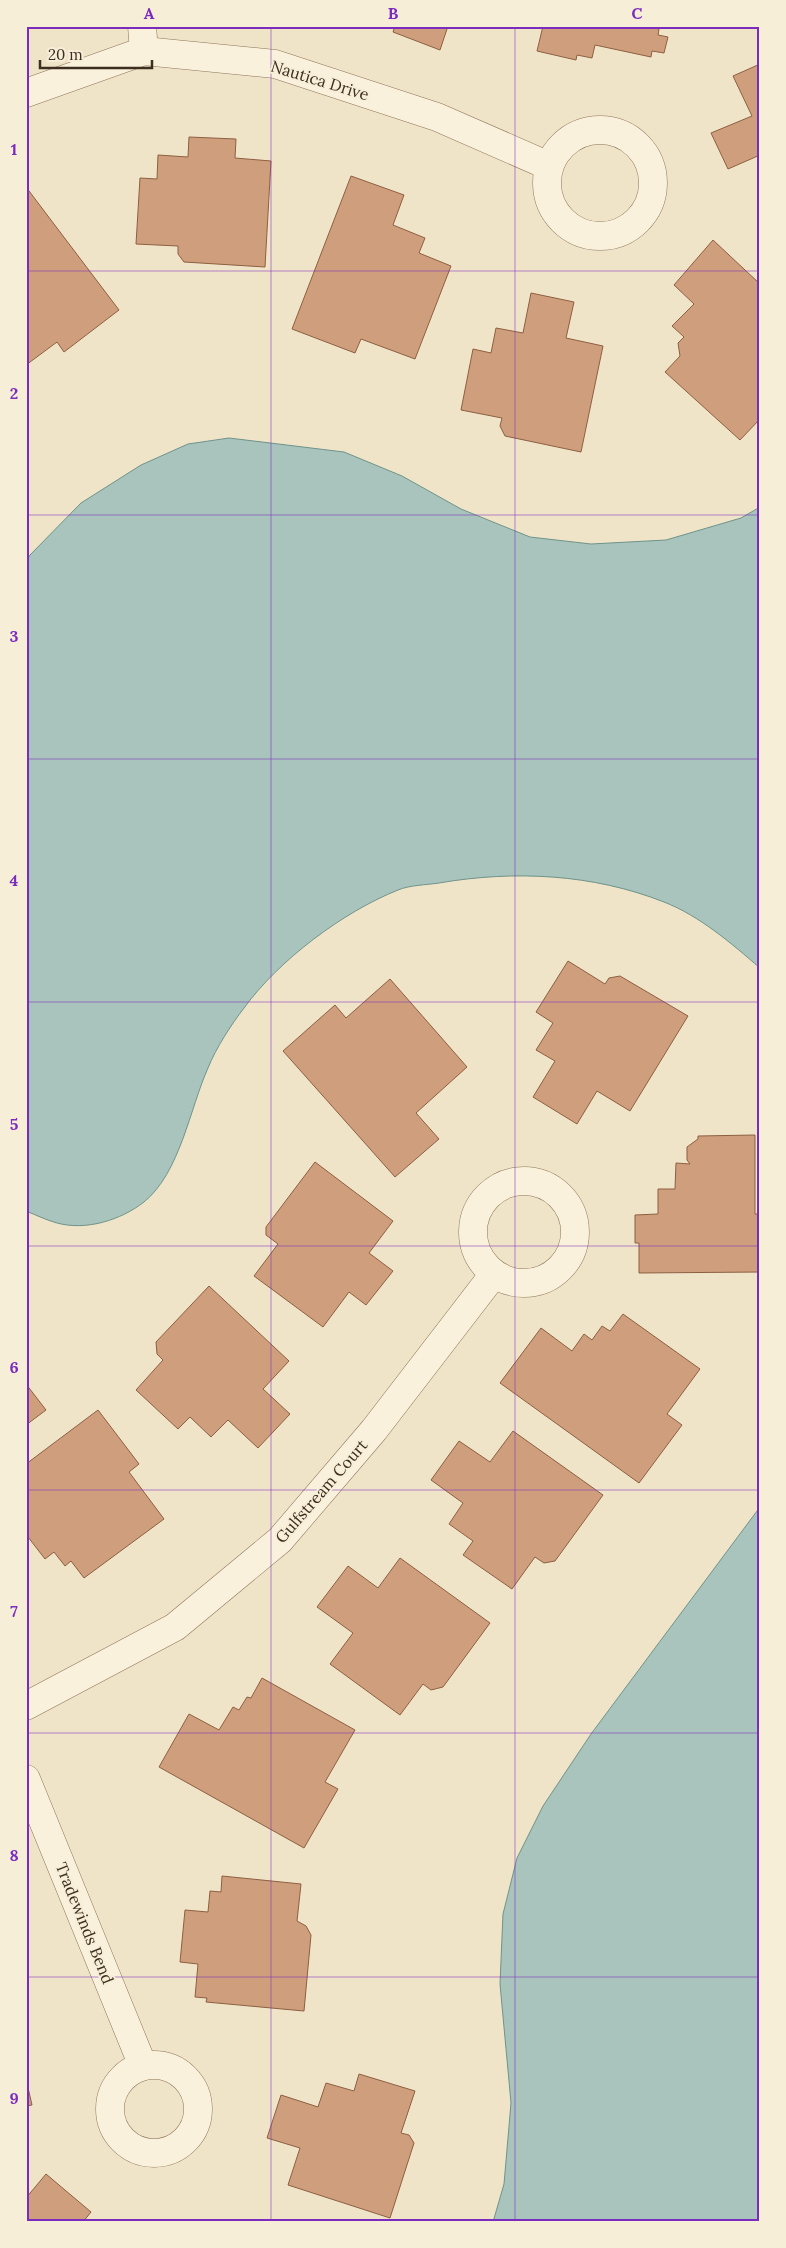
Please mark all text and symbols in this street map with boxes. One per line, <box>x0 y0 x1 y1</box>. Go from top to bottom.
text: A <box>144 3 155 23</box>
text: B <box>388 3 399 23</box>
text: C <box>631 3 643 23</box>
scale bar <box>40 38 152 70</box>
text: 20 m <box>48 45 83 64</box>
street label: Nautica Drive <box>269 56 372 104</box>
text: 1 <box>11 139 17 159</box>
text: 2 <box>10 383 18 403</box>
text: 3 <box>10 626 19 646</box>
text: 4 <box>10 870 19 890</box>
text: 5 <box>10 1114 19 1134</box>
text: 6 <box>9 1357 19 1377</box>
street label: Gulfstream Court <box>271 1435 372 1547</box>
text: 7 <box>10 1601 18 1621</box>
text: 8 <box>9 1845 19 1865</box>
street label: Tradewinds Bend <box>51 1859 119 1987</box>
text: 9 <box>9 2088 19 2108</box>

